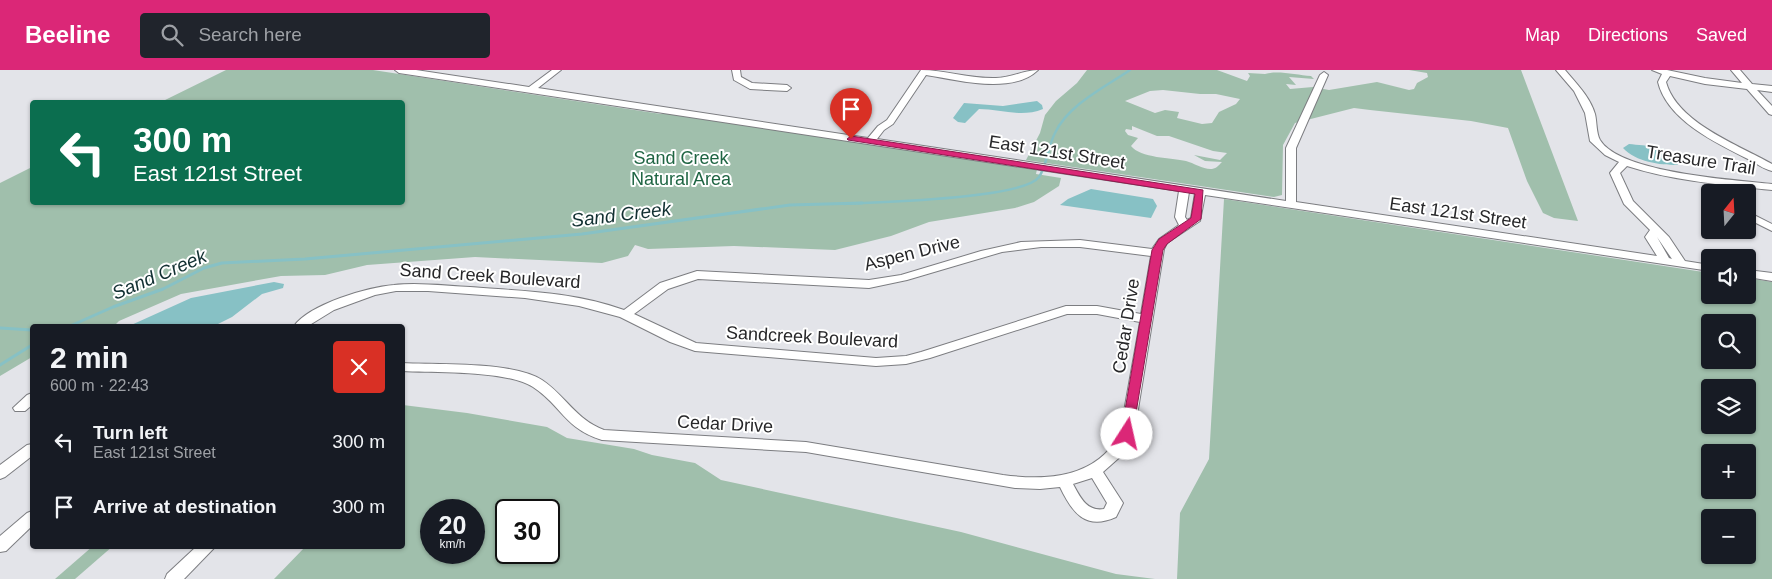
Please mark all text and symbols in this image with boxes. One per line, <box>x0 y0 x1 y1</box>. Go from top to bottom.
search box <box>140 13 490 58</box>
text: Beeline <box>25 21 110 48</box>
icon: search <box>158 21 186 49</box>
text: Search here <box>198 24 302 45</box>
text: Map <box>1525 25 1560 45</box>
text: Directions <box>1588 25 1668 45</box>
text: Saved <box>1696 25 1747 45</box>
pin <box>830 88 872 139</box>
icon: arrive <box>837 95 865 123</box>
icon: left <box>50 120 115 185</box>
text: 300 m <box>133 120 232 159</box>
street label: East 121st Street <box>987 131 1127 173</box>
street label: Treasure Trail <box>1645 141 1757 179</box>
park label: Sand Creek Natural Area <box>631 148 732 189</box>
text: East 121st Street <box>133 161 302 186</box>
north arrow <box>1701 184 1756 239</box>
map controls <box>1701 184 1756 564</box>
street label: East 121st Street <box>1388 193 1528 233</box>
water label: Sand Creek <box>570 198 674 231</box>
street label: Aspen Drive <box>862 231 962 275</box>
water label: Sand Creek <box>109 245 211 304</box>
button: sound <box>1701 249 1756 304</box>
street label: Sand Creek Boulevard <box>399 260 581 292</box>
street label: Cedar Drive <box>1109 277 1143 375</box>
button: search <box>1701 314 1756 369</box>
street label: Sandcreek Boulevard <box>726 323 898 351</box>
text: 2 min <box>50 341 128 374</box>
button: close <box>333 341 385 393</box>
text: 600 m · 22:43 <box>50 377 149 394</box>
button: layers <box>1701 379 1756 434</box>
position arrow <box>1100 407 1152 459</box>
street label: Cedar Drive <box>677 412 773 436</box>
text: Turn left <box>93 422 168 443</box>
icon: left <box>50 428 78 456</box>
text: 300 m <box>332 431 385 452</box>
text: East 121st Street <box>93 444 216 461</box>
button: + <box>1701 444 1756 499</box>
icon: arrive <box>50 493 78 521</box>
text: Arrive at destination <box>93 496 277 517</box>
text: 300 m <box>332 496 385 517</box>
speed limit sign: 30 <box>495 499 560 564</box>
button: − <box>1701 509 1756 564</box>
text: 20 <box>439 511 466 539</box>
text: km/h <box>439 537 466 551</box>

